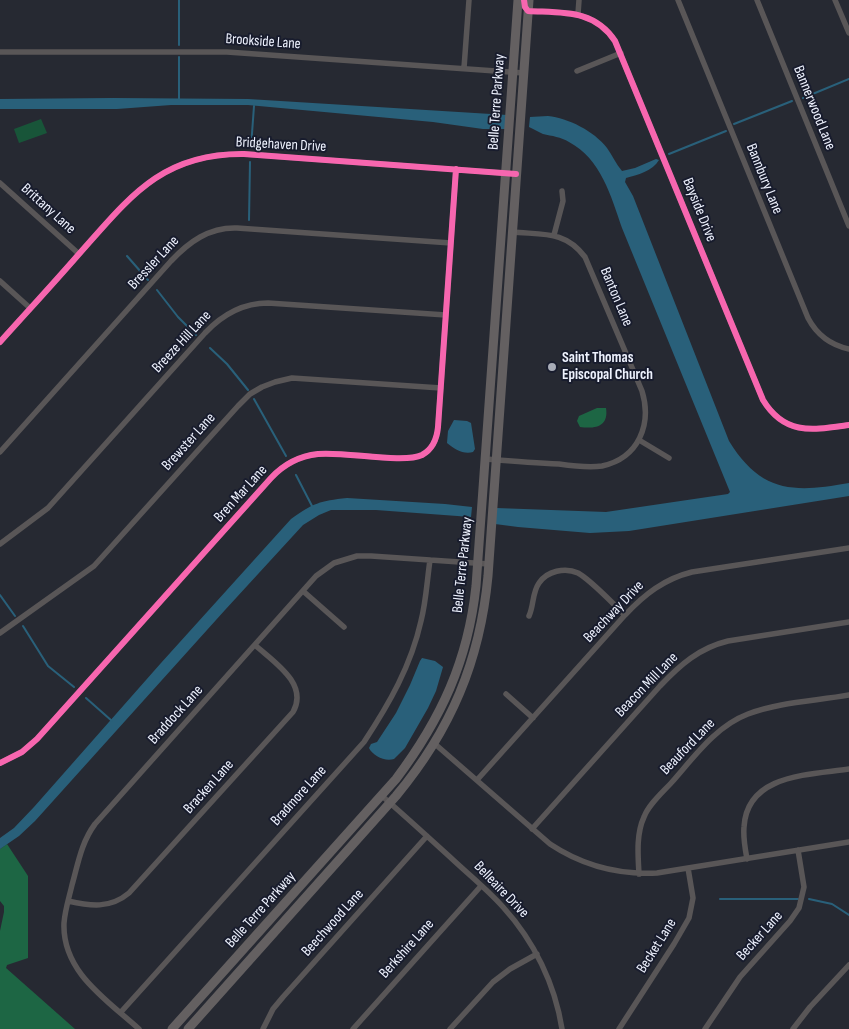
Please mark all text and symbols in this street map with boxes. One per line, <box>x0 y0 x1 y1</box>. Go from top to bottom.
street label: Brookside Lane <box>225 30 301 54</box>
street label: Belle Terre Parkway <box>485 53 509 151</box>
street label: Bannerwood Lane <box>789 63 839 153</box>
street label: Bridgehaven Drive <box>235 134 327 156</box>
street label: Bannbury Lane <box>742 141 786 217</box>
street label: Bayside Drive <box>678 175 720 245</box>
street label: Brittany Lane <box>17 180 79 238</box>
street label: Bressler Lane <box>125 232 183 294</box>
street label: Banton Lane <box>596 265 636 329</box>
street label: Breeze Hill Lane <box>149 307 215 377</box>
place label: Saint Thomas Episcopal Church <box>562 349 653 384</box>
marker: Saint Thomas Episcopal Church <box>546 361 558 373</box>
street label: Brewster Lane <box>158 409 220 475</box>
street label: Bren Mar Lane <box>211 462 271 526</box>
street label: Belle Terre Parkway <box>449 516 477 614</box>
street label: Beachway Drive <box>580 577 648 647</box>
street label: Beacon Mill Lane <box>612 649 682 721</box>
street label: Braddock Lane <box>145 682 207 748</box>
street label: Beauford Lane <box>657 715 719 779</box>
street label: Bracken Lane <box>180 756 238 818</box>
street label: Bradmore Lane <box>267 762 331 830</box>
street label: Belleaire Drive <box>470 858 532 922</box>
street label: Belle Terre Parkway <box>222 868 300 952</box>
street label: Beechwood Lane <box>298 886 368 960</box>
street label: Becker Lane <box>733 907 787 965</box>
street label: Becket Lane <box>633 915 681 977</box>
street label: Berkshire Lane <box>376 916 438 982</box>

